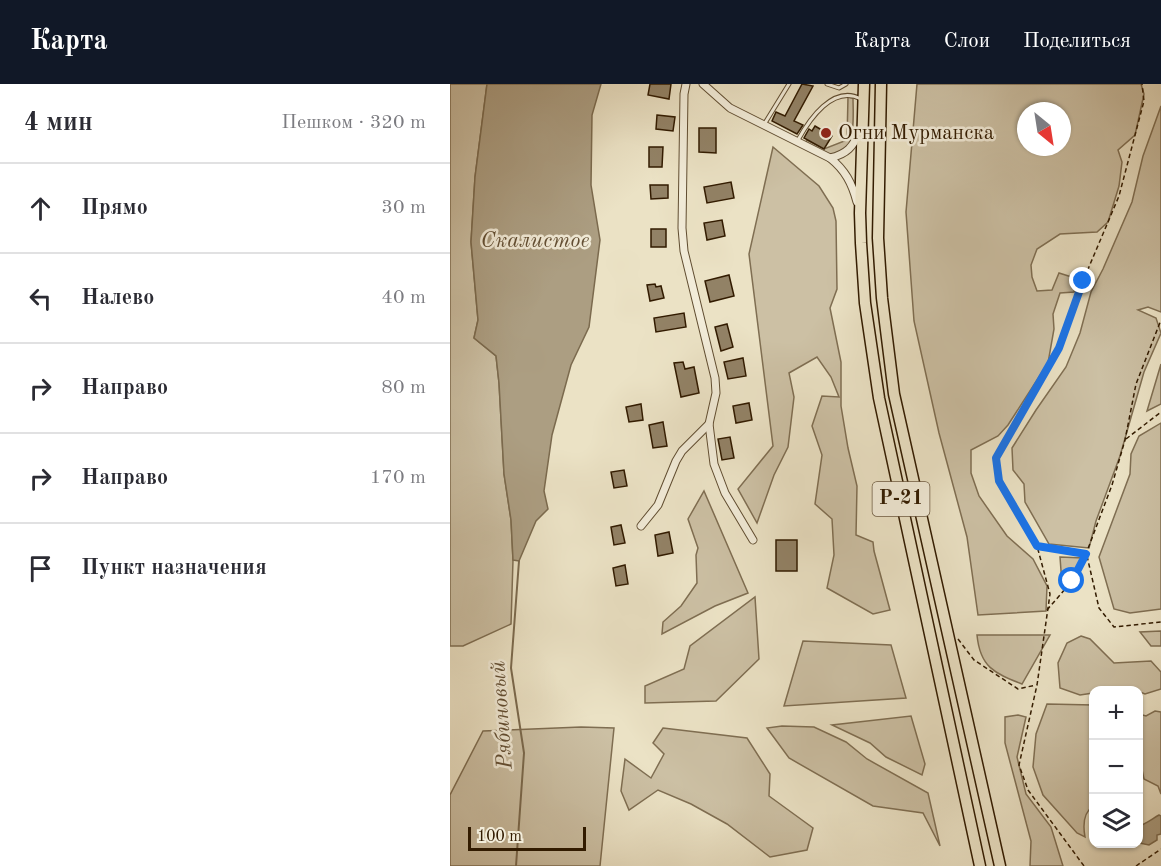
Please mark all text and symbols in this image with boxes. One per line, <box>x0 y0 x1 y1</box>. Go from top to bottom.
text: Карта <box>30 28 108 56</box>
text: Карта <box>854 31 911 52</box>
text: Слои <box>944 31 990 52</box>
text: Поделиться <box>1023 31 1131 52</box>
north arrow <box>1017 102 1071 156</box>
text: 4 мин <box>24 110 93 136</box>
text: Пешком · 320 m <box>281 113 426 133</box>
place label: Огни Мурманска <box>838 123 994 144</box>
marker: Огни Мурманска <box>819 126 833 140</box>
icon: ahead <box>24 192 57 225</box>
text: Прямо <box>81 197 148 219</box>
text: 30 m <box>381 198 426 218</box>
water label: Скалистое <box>481 230 589 252</box>
route end <box>1069 267 1095 293</box>
icon: left <box>24 282 57 315</box>
text: Налево <box>81 287 154 309</box>
text: 40 m <box>381 288 426 308</box>
icon: right <box>24 372 57 405</box>
text: Направо <box>81 377 168 399</box>
text: 80 m <box>381 378 426 398</box>
icon: right <box>24 462 57 495</box>
text: Направо <box>81 467 168 489</box>
text: 170 m <box>370 468 426 488</box>
road number: Р-21 <box>872 482 930 516</box>
icon: arrive <box>24 552 57 585</box>
text: Пункт назначения <box>81 557 267 579</box>
route start <box>1058 567 1084 593</box>
water label: Рябиновый <box>487 660 517 771</box>
map controls <box>1089 686 1143 848</box>
button: + <box>1089 686 1143 740</box>
button: − <box>1089 740 1143 794</box>
button: layers <box>1089 794 1143 848</box>
scale bar <box>468 824 586 852</box>
text: 100 m <box>477 829 522 845</box>

